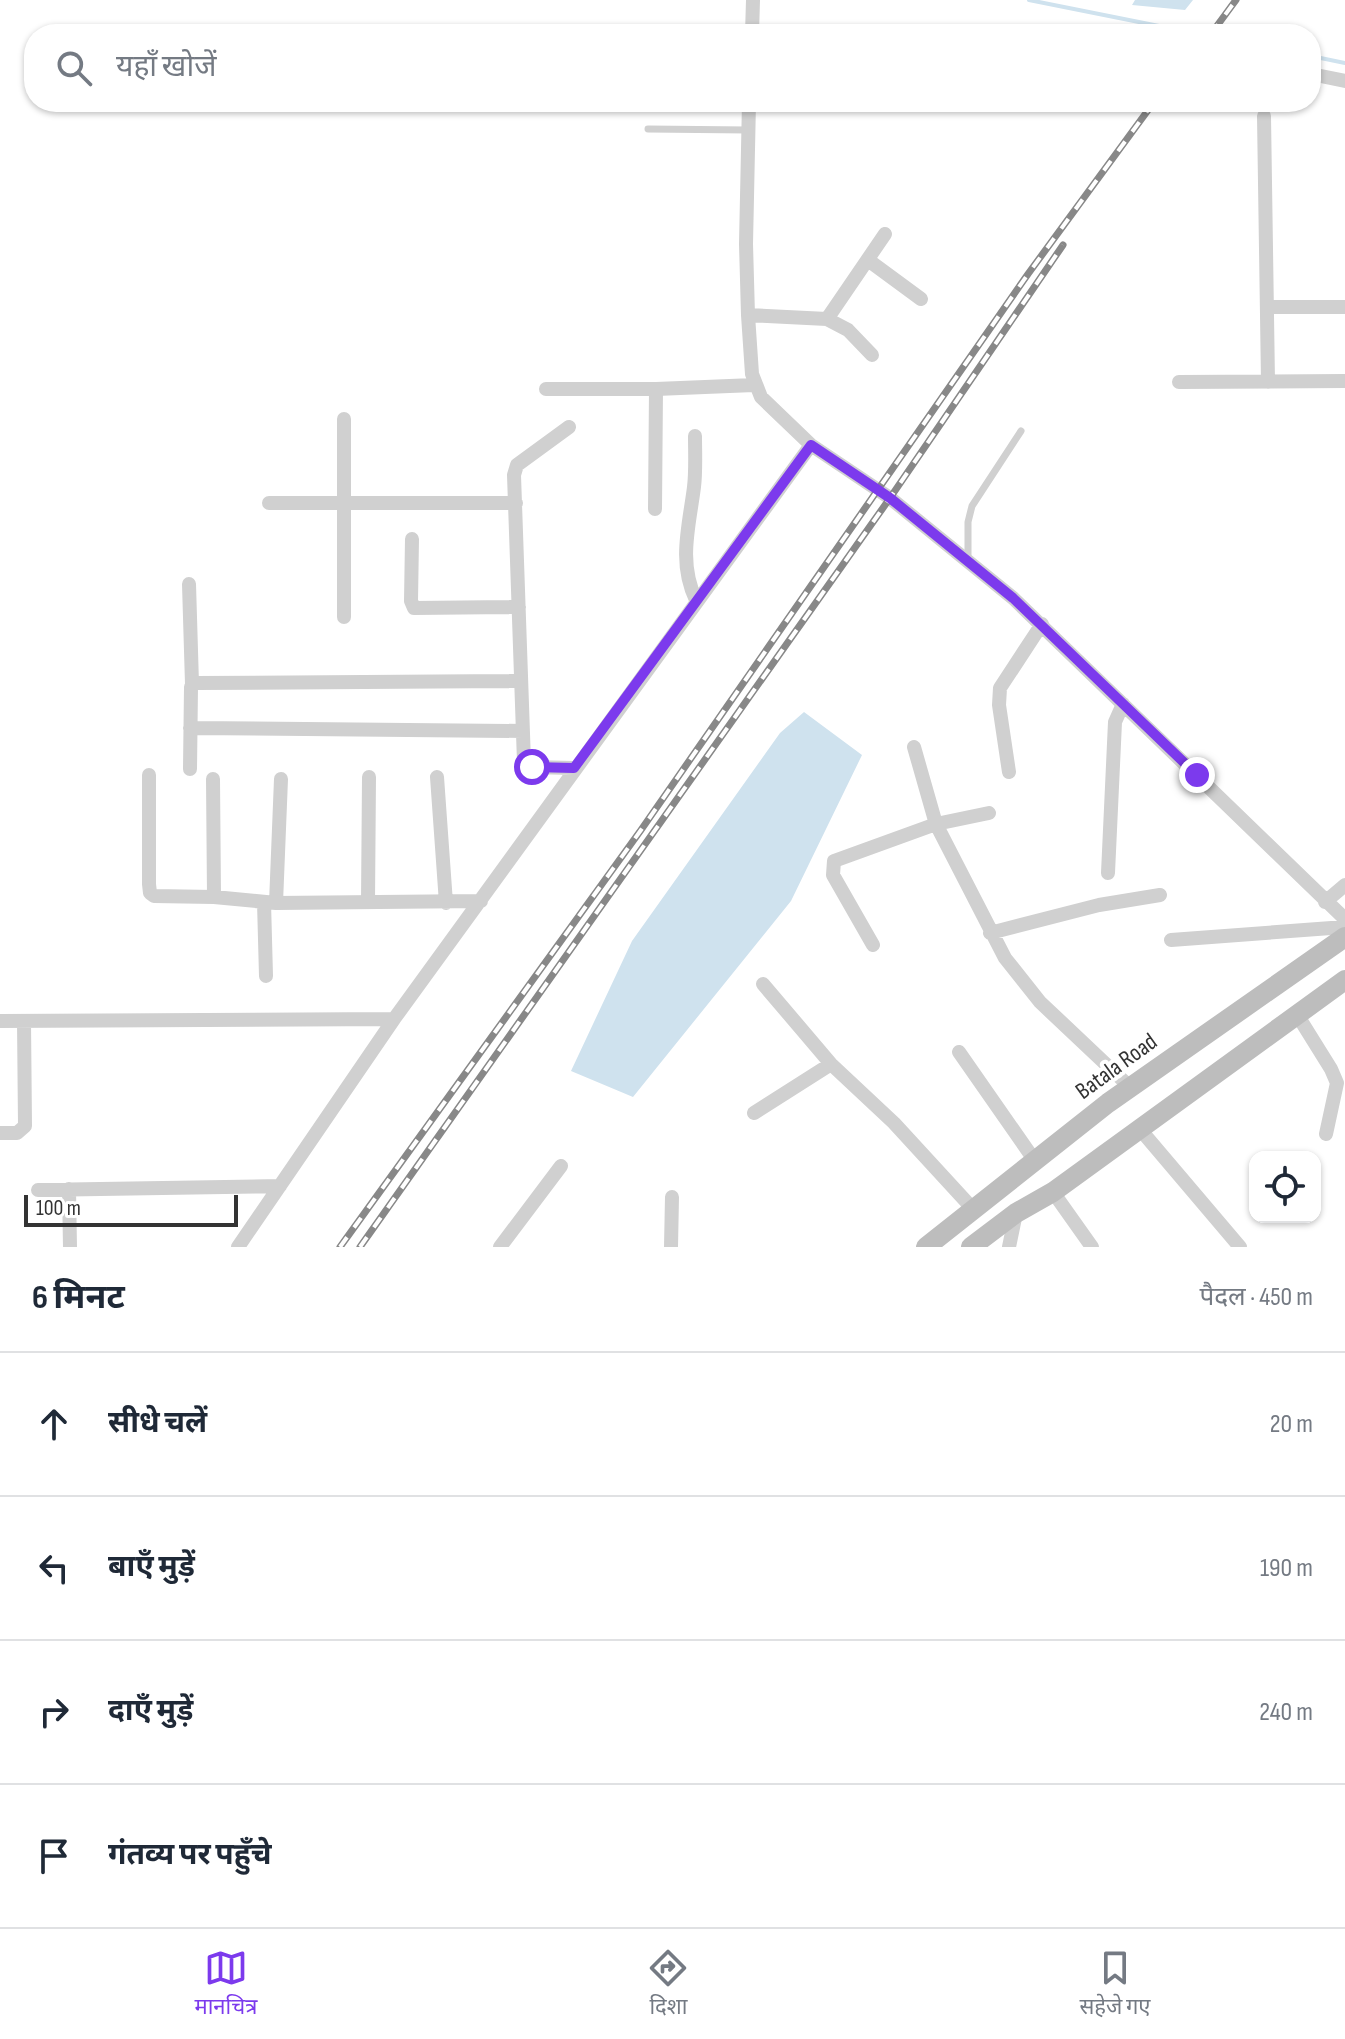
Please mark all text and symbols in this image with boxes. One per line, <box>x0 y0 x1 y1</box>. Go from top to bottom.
search box <box>24 24 1321 112</box>
icon: search <box>52 46 96 90</box>
text: यहाँ खोजें <box>116 49 216 85</box>
route start <box>514 749 550 785</box>
route end <box>1179 757 1215 793</box>
street label: Batala Road <box>1070 1027 1163 1106</box>
map controls <box>1249 1151 1321 1223</box>
button: locate <box>1249 1151 1321 1223</box>
scale bar <box>24 1191 238 1227</box>
text: 100 m <box>36 1195 81 1222</box>
text: 6 मिनट <box>32 1277 125 1318</box>
text: पैदल · 450 m <box>1200 1282 1313 1313</box>
icon: ahead <box>32 1402 76 1446</box>
text: सीधे चलें <box>108 1405 207 1441</box>
text: 20 m <box>1270 1409 1313 1440</box>
icon: left <box>32 1546 76 1590</box>
text: बाएँ मुड़ें <box>108 1549 195 1585</box>
text: 190 m <box>1260 1553 1313 1584</box>
icon: right <box>32 1690 76 1734</box>
text: दाएँ मुड़ें <box>108 1693 193 1729</box>
text: 240 m <box>1259 1697 1313 1728</box>
icon: arrive <box>32 1834 76 1878</box>
text: गंतव्य पर पहुँचे <box>108 1837 272 1873</box>
tab: मानचित्र <box>195 1946 257 2023</box>
tab: दिशा <box>646 1946 690 2023</box>
tab: सहेजे गए <box>1080 1946 1150 2023</box>

